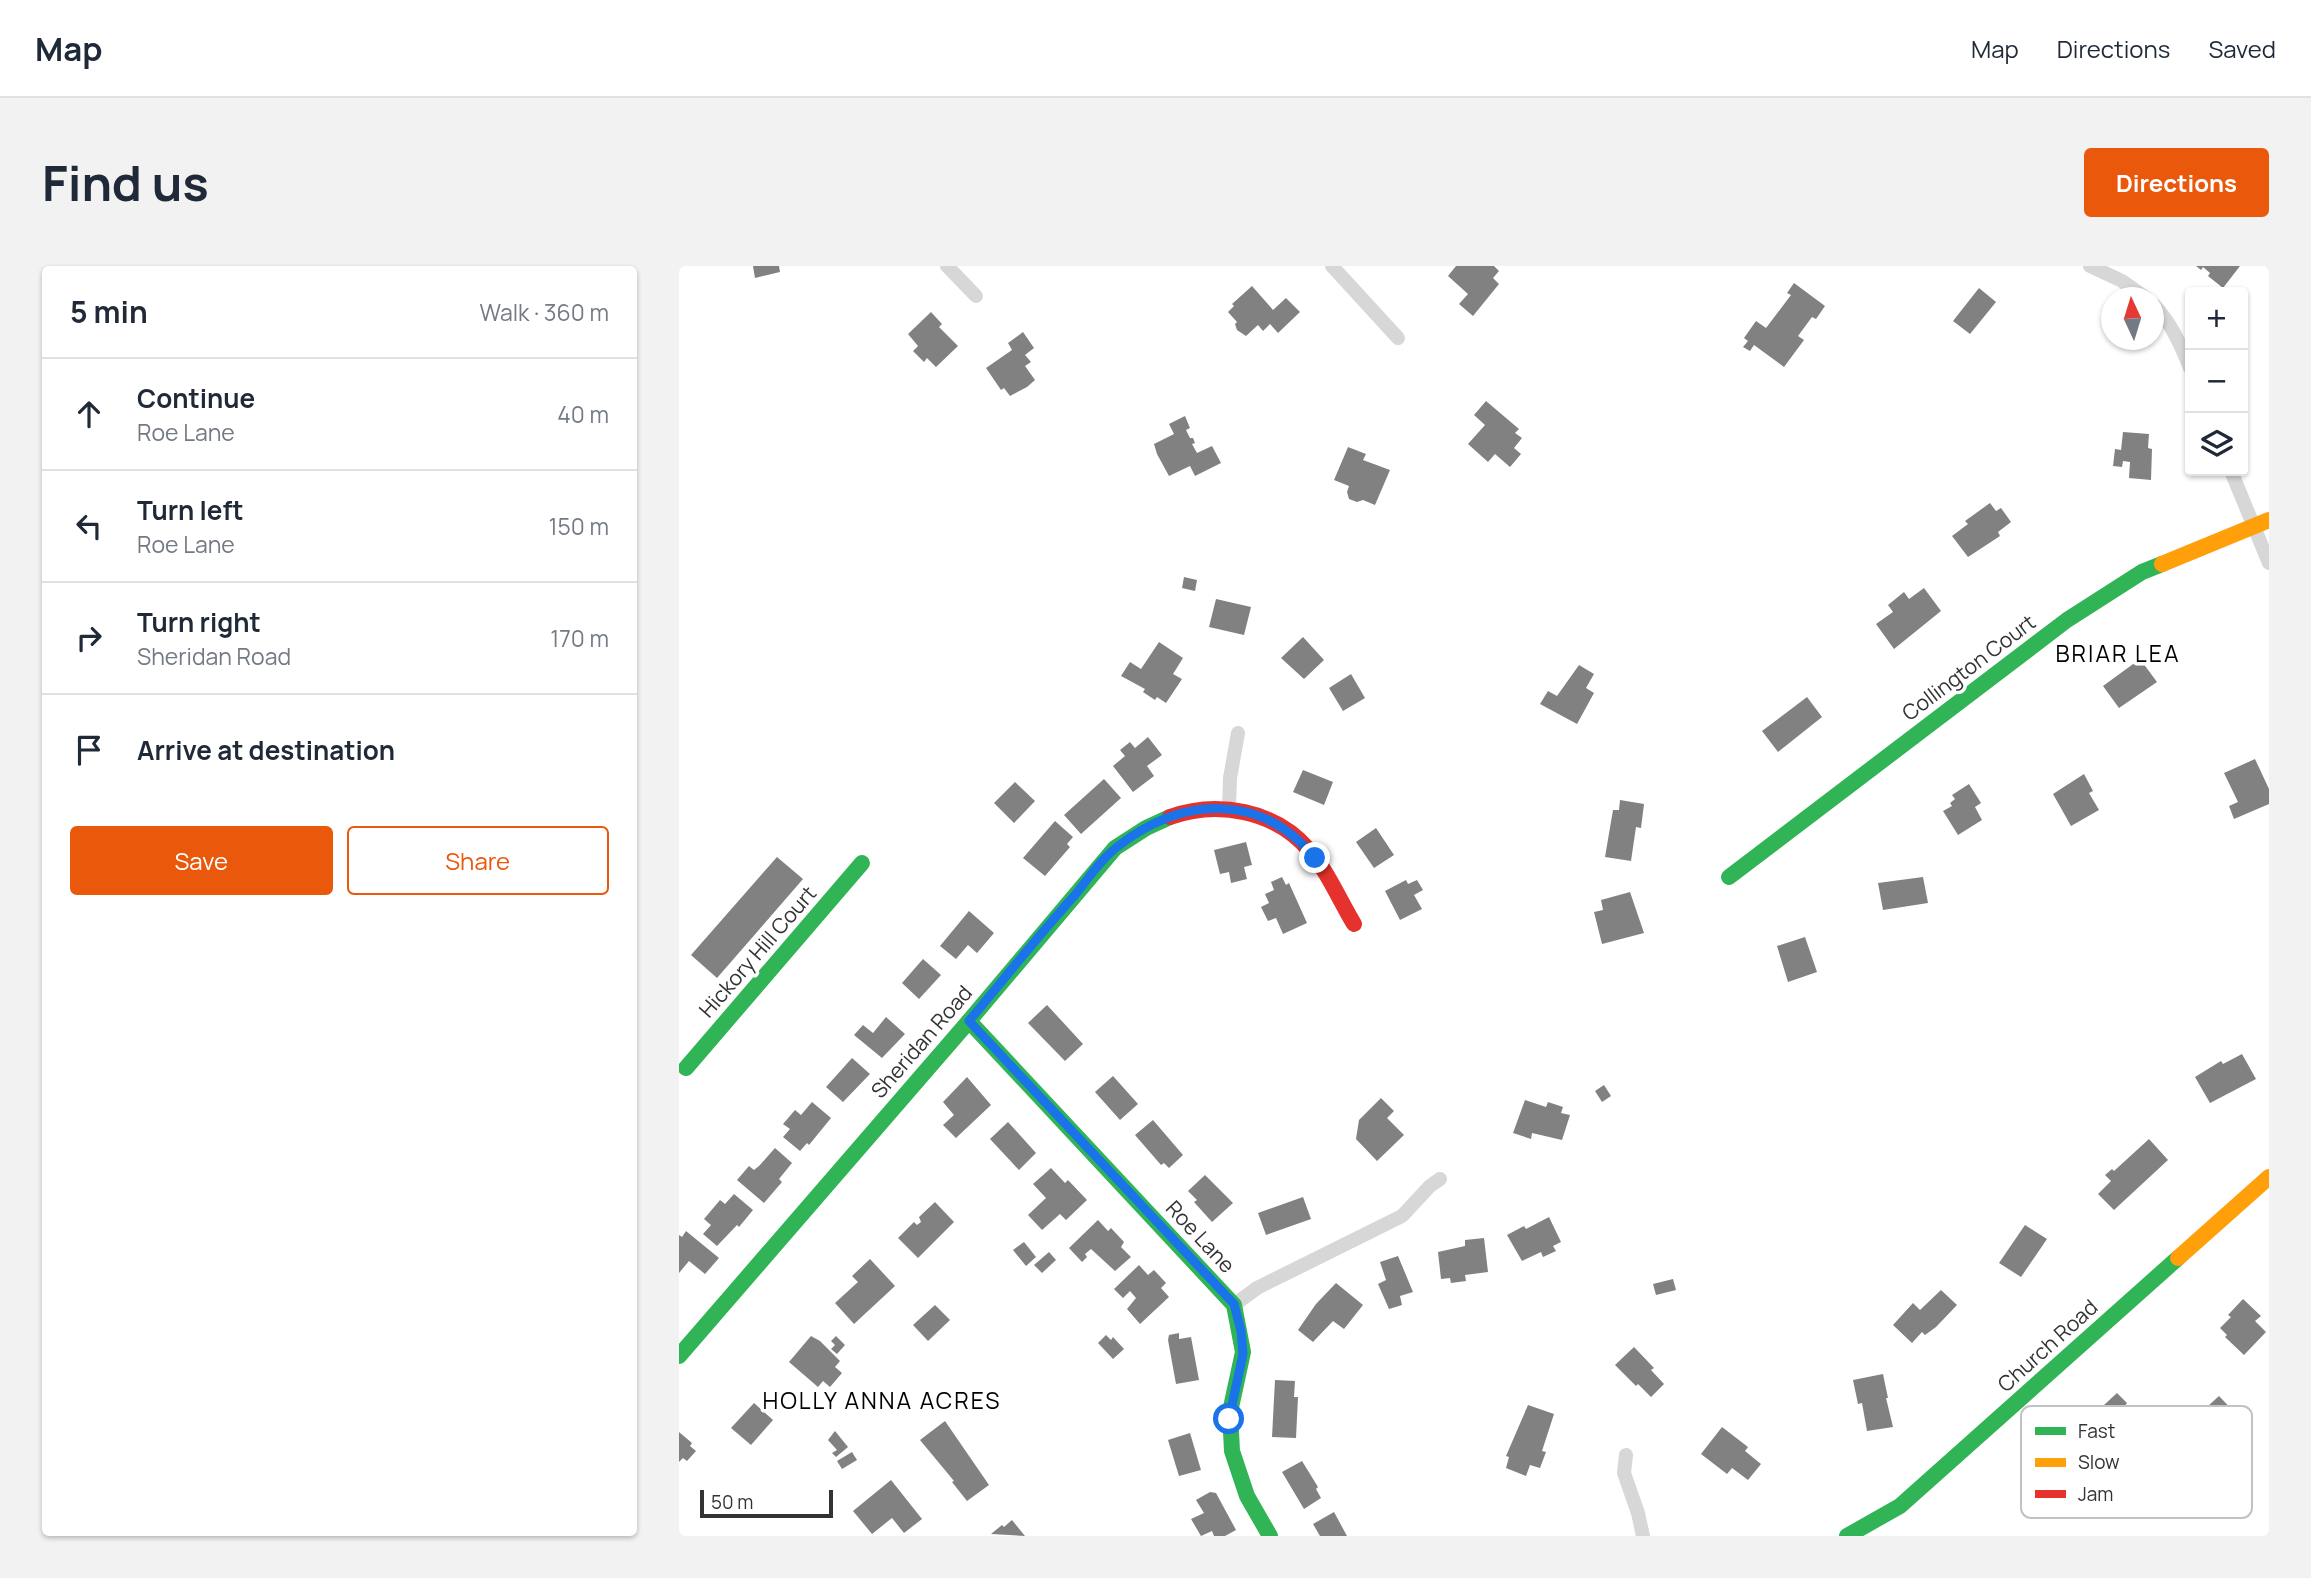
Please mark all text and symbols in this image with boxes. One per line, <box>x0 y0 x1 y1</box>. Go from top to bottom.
text: Map <box>35 26 103 71</box>
text: Map <box>1971 32 2019 65</box>
text: Directions <box>2057 32 2170 65</box>
text: Saved <box>2208 32 2276 65</box>
button: Directions <box>2084 148 2269 217</box>
text: Find us <box>42 149 209 216</box>
north arrow <box>2101 287 2164 350</box>
map controls <box>2185 287 2248 476</box>
button: + <box>2185 287 2248 350</box>
text: 5 min <box>70 291 148 332</box>
text: Walk · 360 m <box>479 296 609 328</box>
button: − <box>2185 350 2248 413</box>
text: Continue <box>137 380 255 416</box>
icon: ahead <box>70 395 108 433</box>
text: 40 m <box>557 398 609 430</box>
button: layers <box>2185 413 2248 476</box>
text: Roe Lane <box>137 416 235 448</box>
text: Turn left <box>137 492 244 528</box>
icon: left <box>70 507 108 545</box>
text: 150 m <box>549 510 609 542</box>
text: Roe Lane <box>137 528 235 560</box>
text: Turn right <box>137 604 261 640</box>
street label: Collington Court <box>1896 608 2041 727</box>
icon: right <box>70 619 108 657</box>
text: 170 m <box>550 622 609 654</box>
district label: BRIAR LEA <box>2055 637 2181 669</box>
text: Sheridan Road <box>137 640 291 672</box>
icon: arrive <box>70 731 108 769</box>
text: Arrive at destination <box>137 732 395 768</box>
button: Save <box>70 826 333 895</box>
button: Share <box>347 826 609 895</box>
route end <box>1299 842 1330 873</box>
street label: Hickory Hill Court <box>692 880 822 1023</box>
street label: Sheridan Road <box>865 979 978 1104</box>
street label: Roe Lane <box>1160 1194 1241 1278</box>
street label: Church Road <box>1991 1293 2103 1398</box>
district label: HOLLY ANNA ACRES <box>762 1384 1002 1416</box>
route start <box>1213 1403 1244 1434</box>
legend <box>2021 1406 2252 1518</box>
text: Fast <box>2078 1418 2115 1444</box>
text: Slow <box>2078 1449 2120 1475</box>
text: Jam <box>2078 1481 2113 1507</box>
scale bar <box>700 1487 833 1519</box>
text: 50 m <box>711 1489 753 1515</box>

